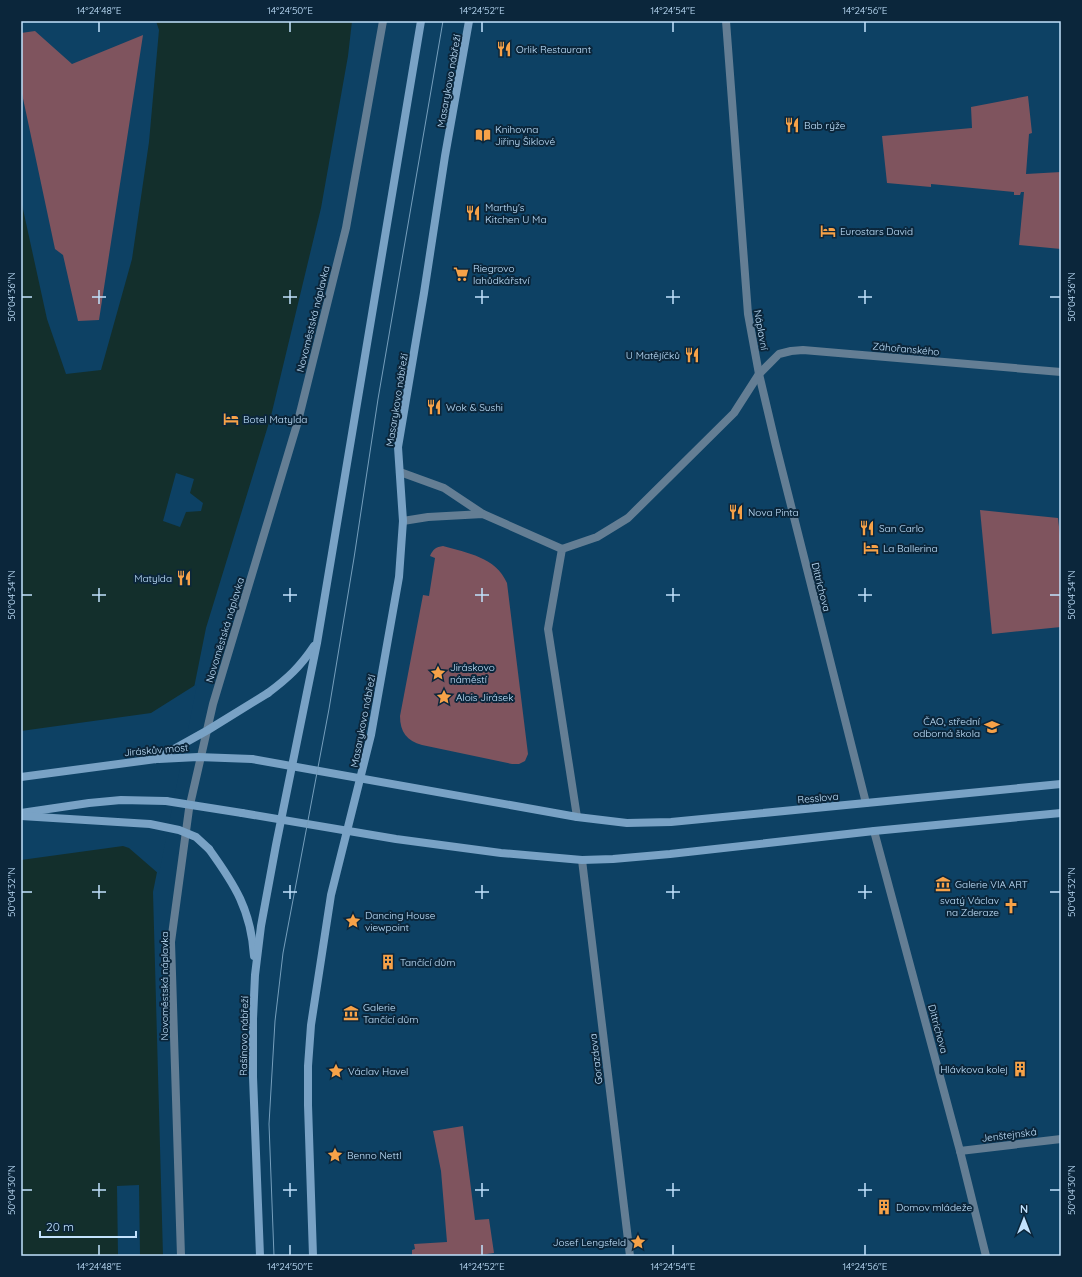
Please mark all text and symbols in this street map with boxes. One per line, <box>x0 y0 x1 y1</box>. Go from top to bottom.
text: 14°24'48"E <box>77 4 122 17</box>
text: 14°24'50"E <box>267 4 313 17</box>
text: 14°24'52"E <box>459 4 505 17</box>
text: 14°24'54"E <box>651 4 696 17</box>
text: 14°24'56"E <box>842 4 888 17</box>
street label: Masarykovo nábřeží <box>434 33 464 128</box>
restaurant icon: Orlik Restaurant <box>495 40 513 58</box>
place label: Orlik Restaurant <box>516 43 592 56</box>
restaurant icon: Bab rýže <box>783 116 801 134</box>
place label: Bab rýže <box>804 119 846 132</box>
place label: Knihovna Jiřiny Šiklové <box>495 123 555 148</box>
library icon: Knihovna Jiřiny Šiklové <box>474 126 492 144</box>
place label: Marthy's Kitchen U Ma <box>485 201 546 226</box>
restaurant icon: Marthy's Kitchen U Ma <box>464 204 482 222</box>
hotel icon: Eurostars David <box>819 222 837 240</box>
place label: Eurostars David <box>840 225 913 238</box>
place label: Riegrovo lahůdkářství <box>473 262 530 287</box>
street label: Novoměstská náplavka <box>293 264 333 374</box>
supermarket icon: Riegrovo lahůdkářství <box>452 265 470 283</box>
text: 50°04'36"N <box>5 272 18 322</box>
text: 50°04'36"N <box>1065 272 1078 322</box>
street label: Náplavní <box>751 309 771 352</box>
street label: Záhořanského <box>872 340 940 358</box>
restaurant icon: U Matějíčků <box>683 346 701 364</box>
place label: U Matějíčků <box>626 349 680 362</box>
street label: Masarykovo nábřeží <box>383 352 411 448</box>
restaurant icon: Wok & Sushi <box>425 398 443 416</box>
place label: Wok & Sushi <box>446 401 503 414</box>
hotel icon: Botel Matylda <box>222 410 240 428</box>
place label: Botel Matylda <box>243 413 307 426</box>
restaurant icon: Nova Pinta <box>727 503 745 521</box>
place label: Nova Pinta <box>748 506 799 519</box>
restaurant icon: San Carlo <box>858 519 876 537</box>
place label: San Carlo <box>879 522 924 535</box>
hotel icon: La Ballerina <box>862 539 880 557</box>
place label: La Ballerina <box>883 542 938 555</box>
street label: Dittrichova <box>809 561 833 613</box>
restaurant icon: Matylda <box>175 569 193 587</box>
text: 50°04'34"N <box>5 570 18 620</box>
text: 50°04'34"N <box>1065 570 1078 620</box>
place label: Matylda <box>134 572 172 585</box>
street label: Novoměstská náplavka <box>203 576 247 684</box>
place label: Jiráskovo náměstí <box>450 661 495 686</box>
place icon: Jiráskovo náměstí <box>429 664 447 682</box>
street label: Masarykovo nábřeží <box>348 673 379 768</box>
place icon: Alois Jirásek <box>435 688 453 706</box>
place label: Alois Jirásek <box>456 691 514 704</box>
place label: ČAO, střední odborná škola <box>913 715 981 740</box>
school or university icon: ČAO, střední odborná škola <box>983 718 1001 736</box>
street label: Jiráskův most <box>123 741 189 759</box>
street label: Resslova <box>797 790 839 806</box>
text: 50°04'32"N <box>5 867 18 917</box>
text: 50°04'32"N <box>1065 867 1078 917</box>
museum icon: Galerie VIA ART <box>934 875 952 893</box>
place label: Galerie VIA ART <box>955 878 1028 891</box>
place label: svatý Václav na Zderaze <box>940 894 999 919</box>
church icon: svatý Václav na Zderaze <box>1002 897 1020 915</box>
place label: Dancing House viewpoint <box>365 909 436 934</box>
place icon: Dancing House viewpoint <box>344 912 362 930</box>
street label: Novoměstská náplavka <box>158 931 171 1041</box>
building icon: Tančící dům <box>379 953 397 971</box>
place label: Tančící dům <box>400 956 455 969</box>
street label: Rašínovo nábřeží <box>237 995 251 1076</box>
place label: Galerie Tančící dům <box>363 1001 418 1026</box>
street label: Dittrichova <box>925 1003 951 1055</box>
museum icon: Galerie Tančící dům <box>342 1004 360 1022</box>
street label: Gorazdova <box>586 1033 606 1085</box>
building icon: Hlávkova kolej <box>1011 1060 1029 1078</box>
place icon: Václav Havel <box>327 1062 345 1080</box>
place label: Hlávkova kolej <box>940 1063 1008 1076</box>
place label: Václav Havel <box>348 1065 408 1078</box>
street label: Jenštejnská <box>981 1125 1037 1145</box>
place icon: Benno Nettl <box>326 1146 344 1164</box>
place label: Benno Nettl <box>347 1149 402 1162</box>
text: 50°04'30"N <box>5 1165 18 1215</box>
text: 50°04'30"N <box>1065 1165 1078 1215</box>
building icon: Domov mládeže <box>875 1198 893 1216</box>
north arrow <box>1004 1199 1044 1239</box>
place label: Domov mládeže <box>896 1201 972 1214</box>
text: N <box>1020 1202 1028 1216</box>
scale bar <box>40 1213 136 1239</box>
text: 20 m <box>46 1219 74 1234</box>
place icon: Josef Lengsfeld <box>629 1233 647 1251</box>
place label: Josef Lengsfeld <box>553 1236 626 1249</box>
text: 14°24'48"E <box>77 1260 122 1273</box>
text: 14°24'50"E <box>267 1260 313 1273</box>
text: 14°24'52"E <box>459 1260 505 1273</box>
text: 14°24'54"E <box>651 1260 696 1273</box>
text: 14°24'56"E <box>842 1260 888 1273</box>

